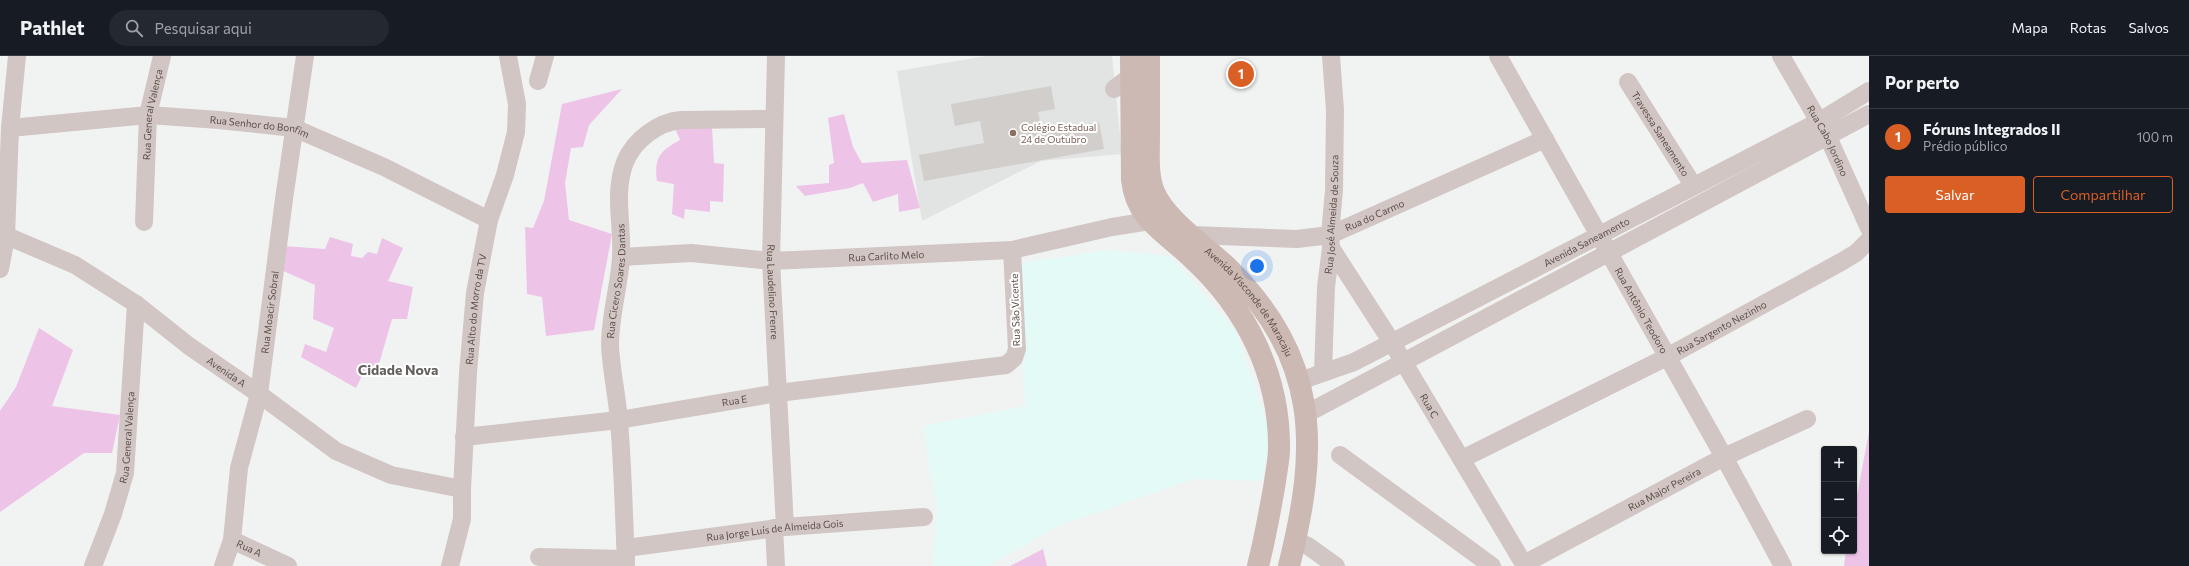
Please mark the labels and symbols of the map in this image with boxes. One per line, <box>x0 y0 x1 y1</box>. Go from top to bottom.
pin: 1 <box>1228 59 1254 89</box>
street label: Rua General Valença <box>140 68 165 160</box>
street label: Travessa Saneamento <box>1629 89 1692 178</box>
street label: Rua Cabo Jordino <box>1805 103 1851 178</box>
street label: Rua Senhor do Bonfim <box>209 113 311 140</box>
place label: Colégio Estadual 24 de Outubro <box>1021 121 1096 145</box>
marker: Colégio Estadual 24 de Outubro <box>1008 128 1018 138</box>
street label: Rua José Almeida de Souza <box>1322 155 1340 275</box>
street label: Rua do Carmo <box>1343 197 1406 234</box>
street label: Avenida Saneamento <box>1541 215 1632 269</box>
street label: Rua Cicero Soares Dantas <box>604 223 627 339</box>
street label: Rua Laudelino Frenre <box>765 244 781 340</box>
street label: Avenida Visconde de Maracaju <box>1202 244 1295 358</box>
street label: Rua Carlito Melo <box>848 248 925 263</box>
street label: Rua Alto do Morro da TV <box>463 252 488 365</box>
your location <box>1247 256 1267 276</box>
street label: Rua Antônio Teodoro <box>1612 265 1670 355</box>
street label: Rua Moacir Sobral <box>258 270 281 354</box>
street label: Rua São Vicente <box>1008 273 1022 347</box>
street label: Rua Sargento Nezinho <box>1674 298 1768 357</box>
street label: Avenida A <box>205 354 248 389</box>
district label: Cidade Nova <box>358 361 438 378</box>
street label: Rua General Valença <box>116 391 136 485</box>
street label: Rua C <box>1418 391 1441 420</box>
street label: Rua E <box>721 392 748 408</box>
street label: Rua Major Pereira <box>1626 465 1703 513</box>
street label: Rua Jorge Luís de Almeida Gois <box>706 517 844 543</box>
street label: Rua A <box>235 537 264 559</box>

